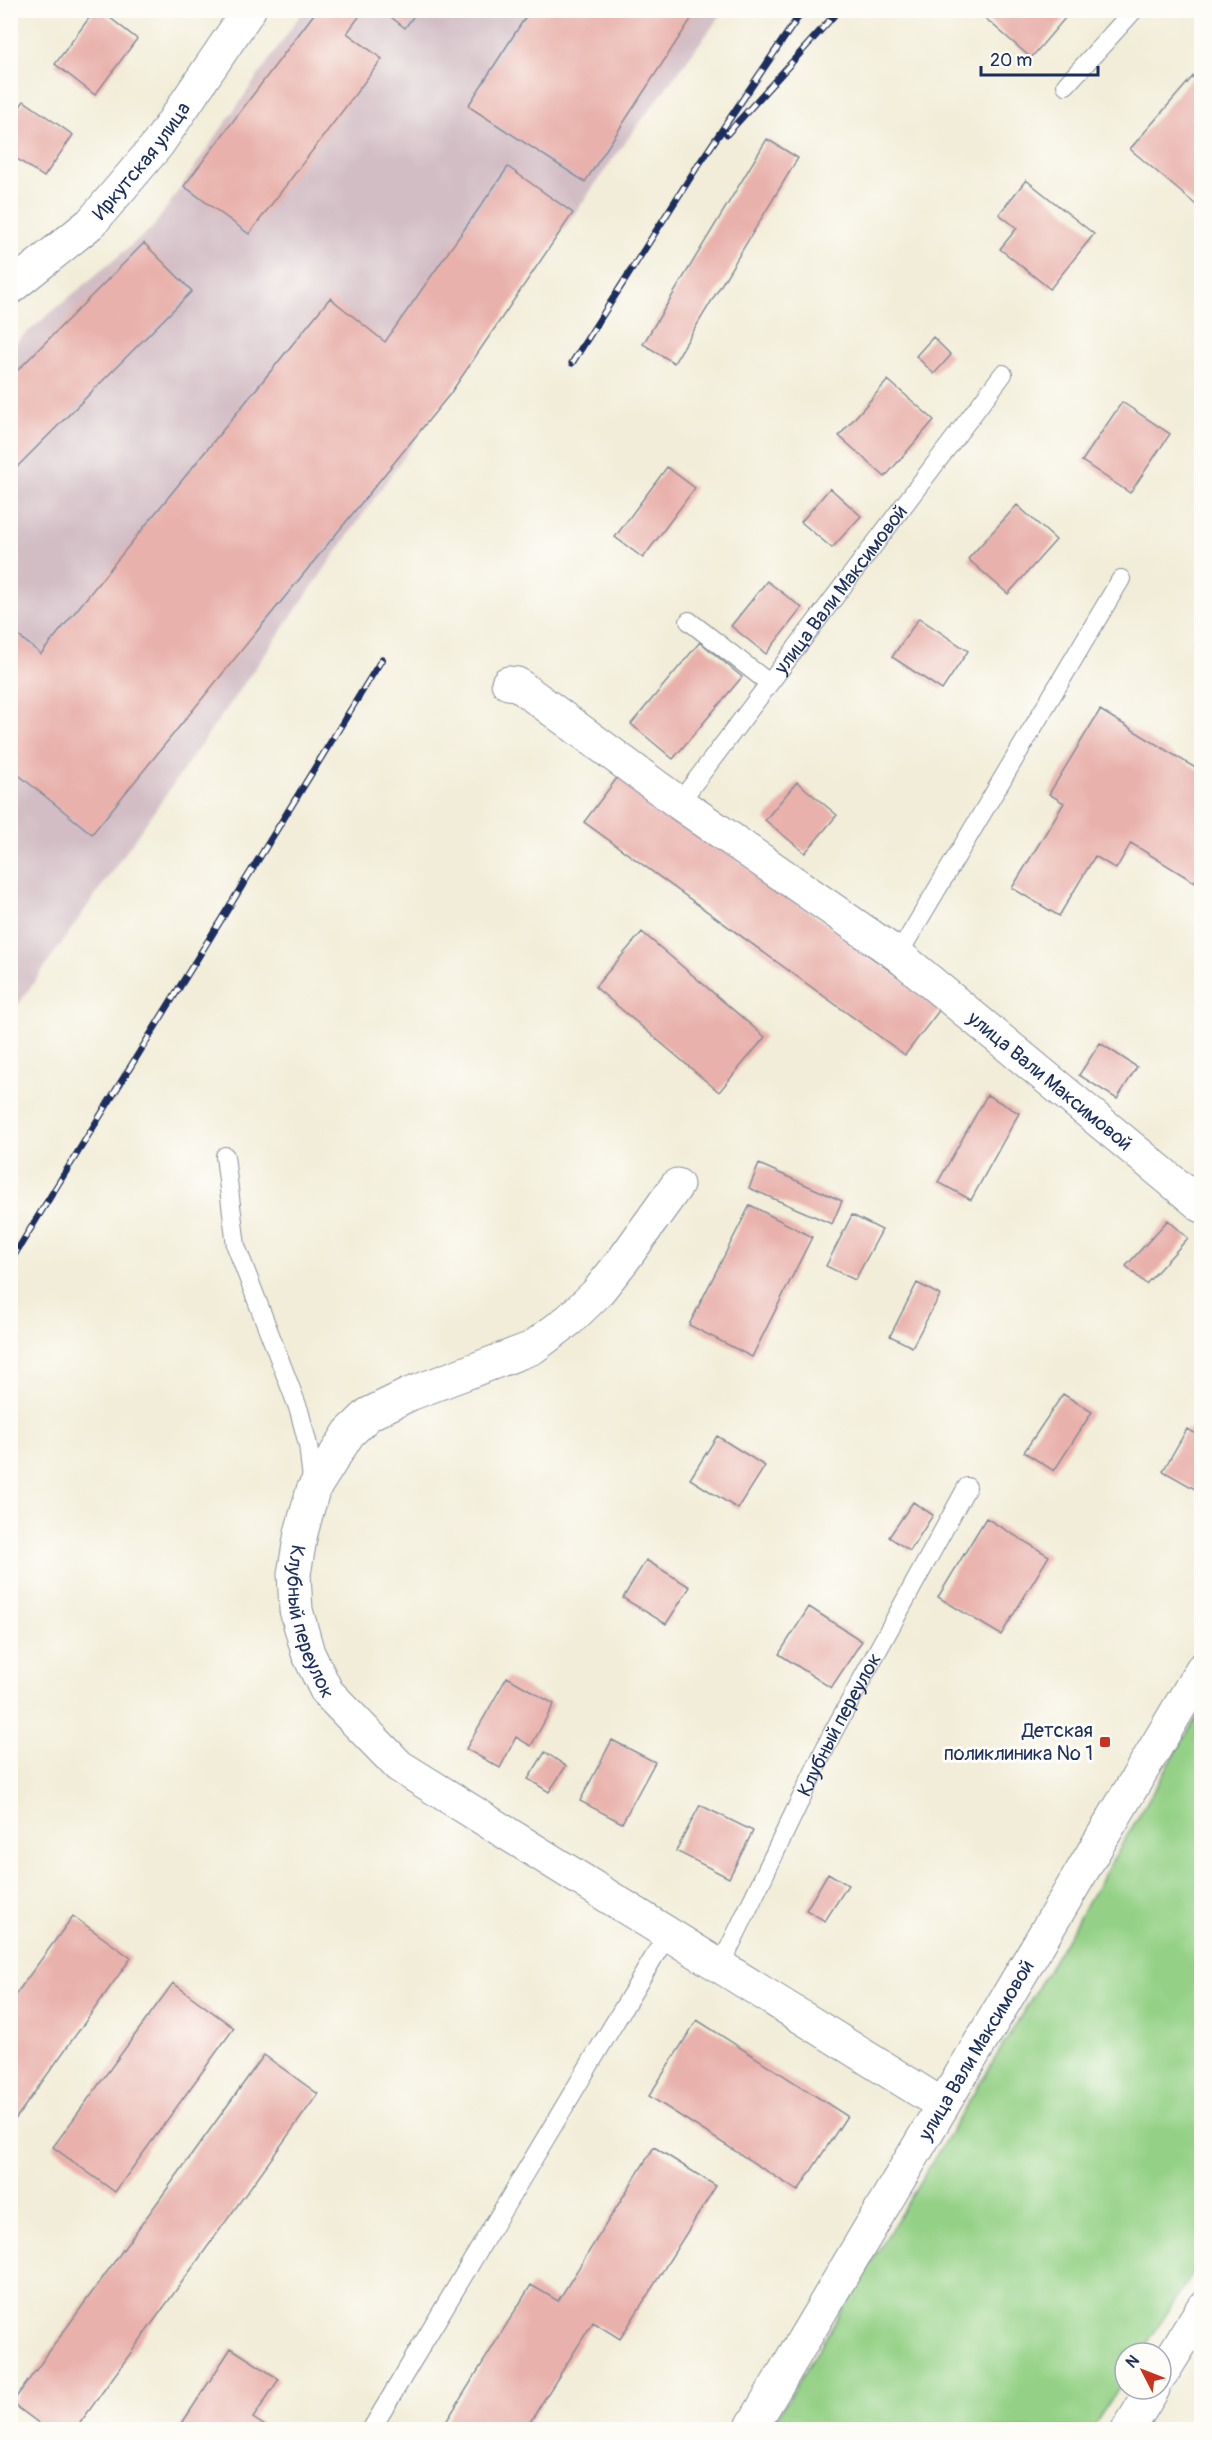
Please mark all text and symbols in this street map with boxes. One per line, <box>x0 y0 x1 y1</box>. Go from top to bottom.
scale bar <box>981 39 1098 77</box>
text: 20 m <box>990 49 1032 72</box>
street label: Иркутская улица <box>87 97 196 225</box>
street label: улица Вали Максимовой <box>768 499 913 680</box>
street label: улица Вали Максимовой <box>962 1005 1138 1156</box>
street label: Клубный переулок <box>281 1543 340 1702</box>
street label: Клубный переулок <box>791 1648 886 1800</box>
place label: Детская поликлиника № 1 <box>944 1718 1093 1766</box>
marker: Детская поликлиника № 1 <box>1098 1735 1112 1749</box>
street label: улица Вали Максимовой <box>912 1955 1039 2146</box>
north arrow <box>1113 2341 1173 2401</box>
text: N <box>1122 2351 1144 2372</box>

